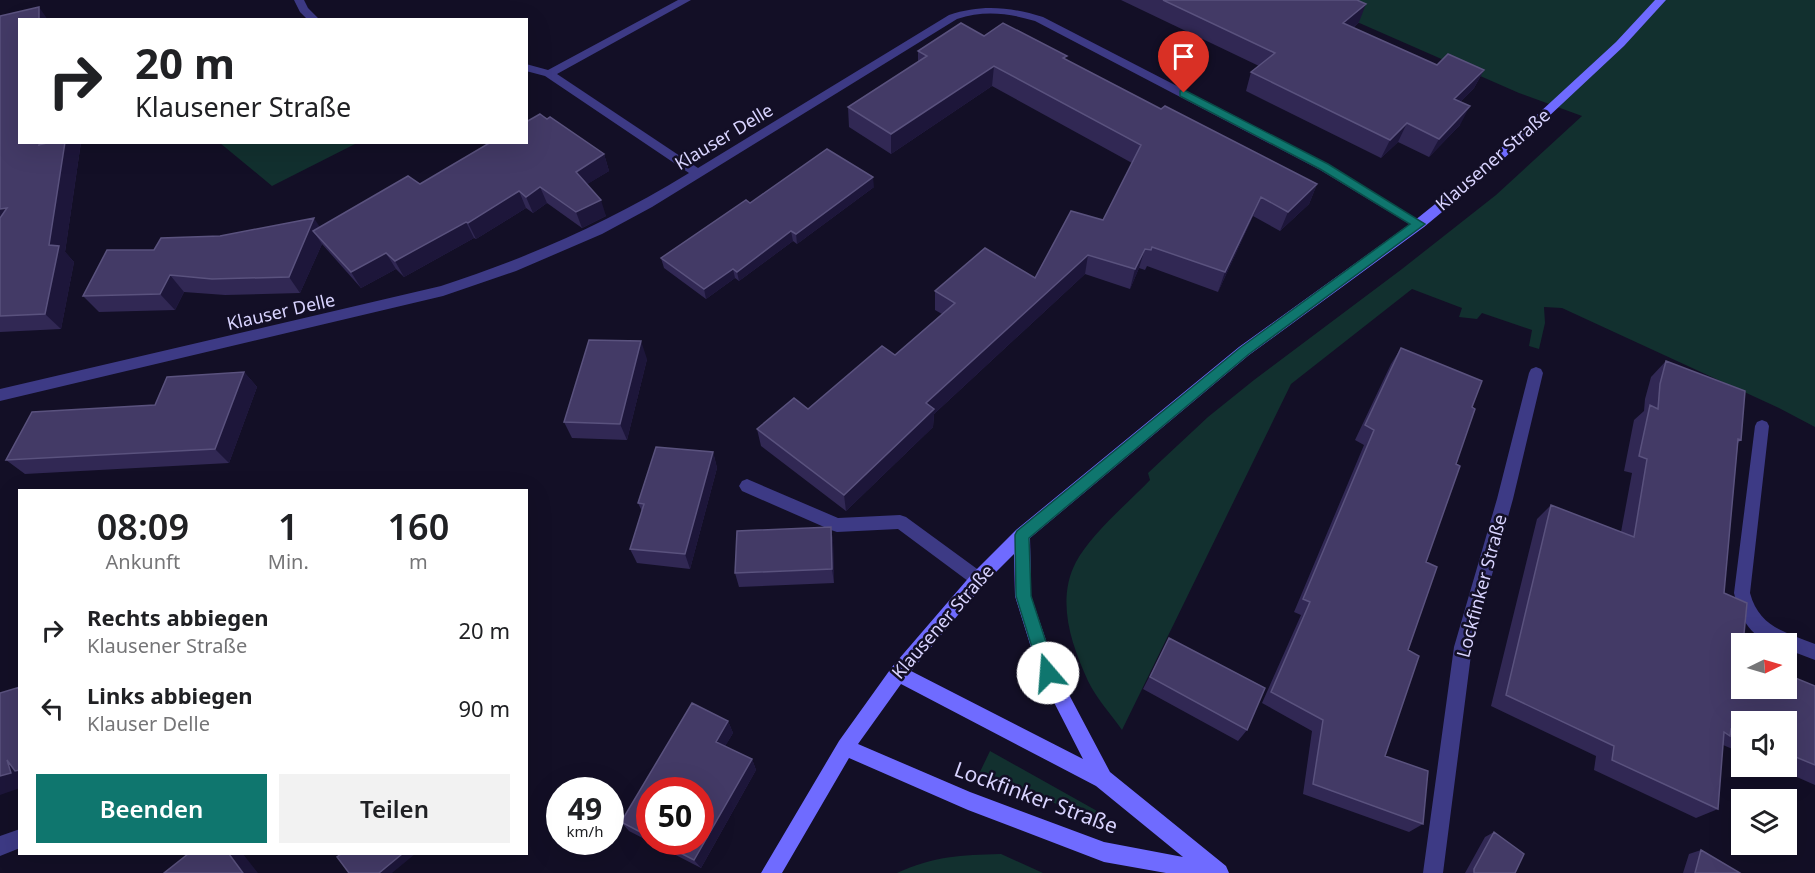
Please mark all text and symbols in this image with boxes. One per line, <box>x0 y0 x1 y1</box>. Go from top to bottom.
pin <box>1158 31 1209 93</box>
text: 20 m <box>135 34 235 91</box>
icon: arrive <box>1167 40 1200 73</box>
icon: right <box>36 42 114 120</box>
text: Klausener Straße <box>135 88 351 125</box>
street label: Klauser Delle <box>670 97 777 175</box>
street label: Klausener Straße <box>1430 103 1555 216</box>
street label: Klauser Delle <box>224 287 337 335</box>
text: 08:09 <box>97 502 189 551</box>
text: 1 <box>278 502 299 551</box>
text: 160 <box>388 502 449 551</box>
street label: Lockfinker Straße <box>1450 511 1512 660</box>
text: Ankunft <box>106 548 180 575</box>
text: Min. <box>268 548 309 575</box>
text: m <box>409 548 428 575</box>
street label: Klausener Straße <box>886 559 999 684</box>
text: Rechts abbiegen <box>87 602 269 632</box>
icon: right <box>36 614 69 647</box>
text: 20 m <box>459 615 510 645</box>
text: Klausener Straße <box>87 632 247 659</box>
north arrow <box>1731 633 1797 699</box>
map controls <box>1731 633 1797 855</box>
position arrow <box>1016 641 1080 705</box>
text: Links abbiegen <box>87 680 253 710</box>
icon: left <box>36 692 69 725</box>
text: 90 m <box>459 693 510 723</box>
text: Klauser Delle <box>87 710 210 737</box>
button: sound <box>1731 711 1797 777</box>
street label: Lockfinker Straße <box>951 754 1122 840</box>
button: Beenden <box>36 774 267 843</box>
button: Teilen <box>279 774 510 843</box>
speed limit sign: 50 <box>636 777 714 855</box>
text: 49 <box>568 788 602 829</box>
button: layers <box>1731 789 1797 855</box>
text: km/h <box>567 821 603 841</box>

